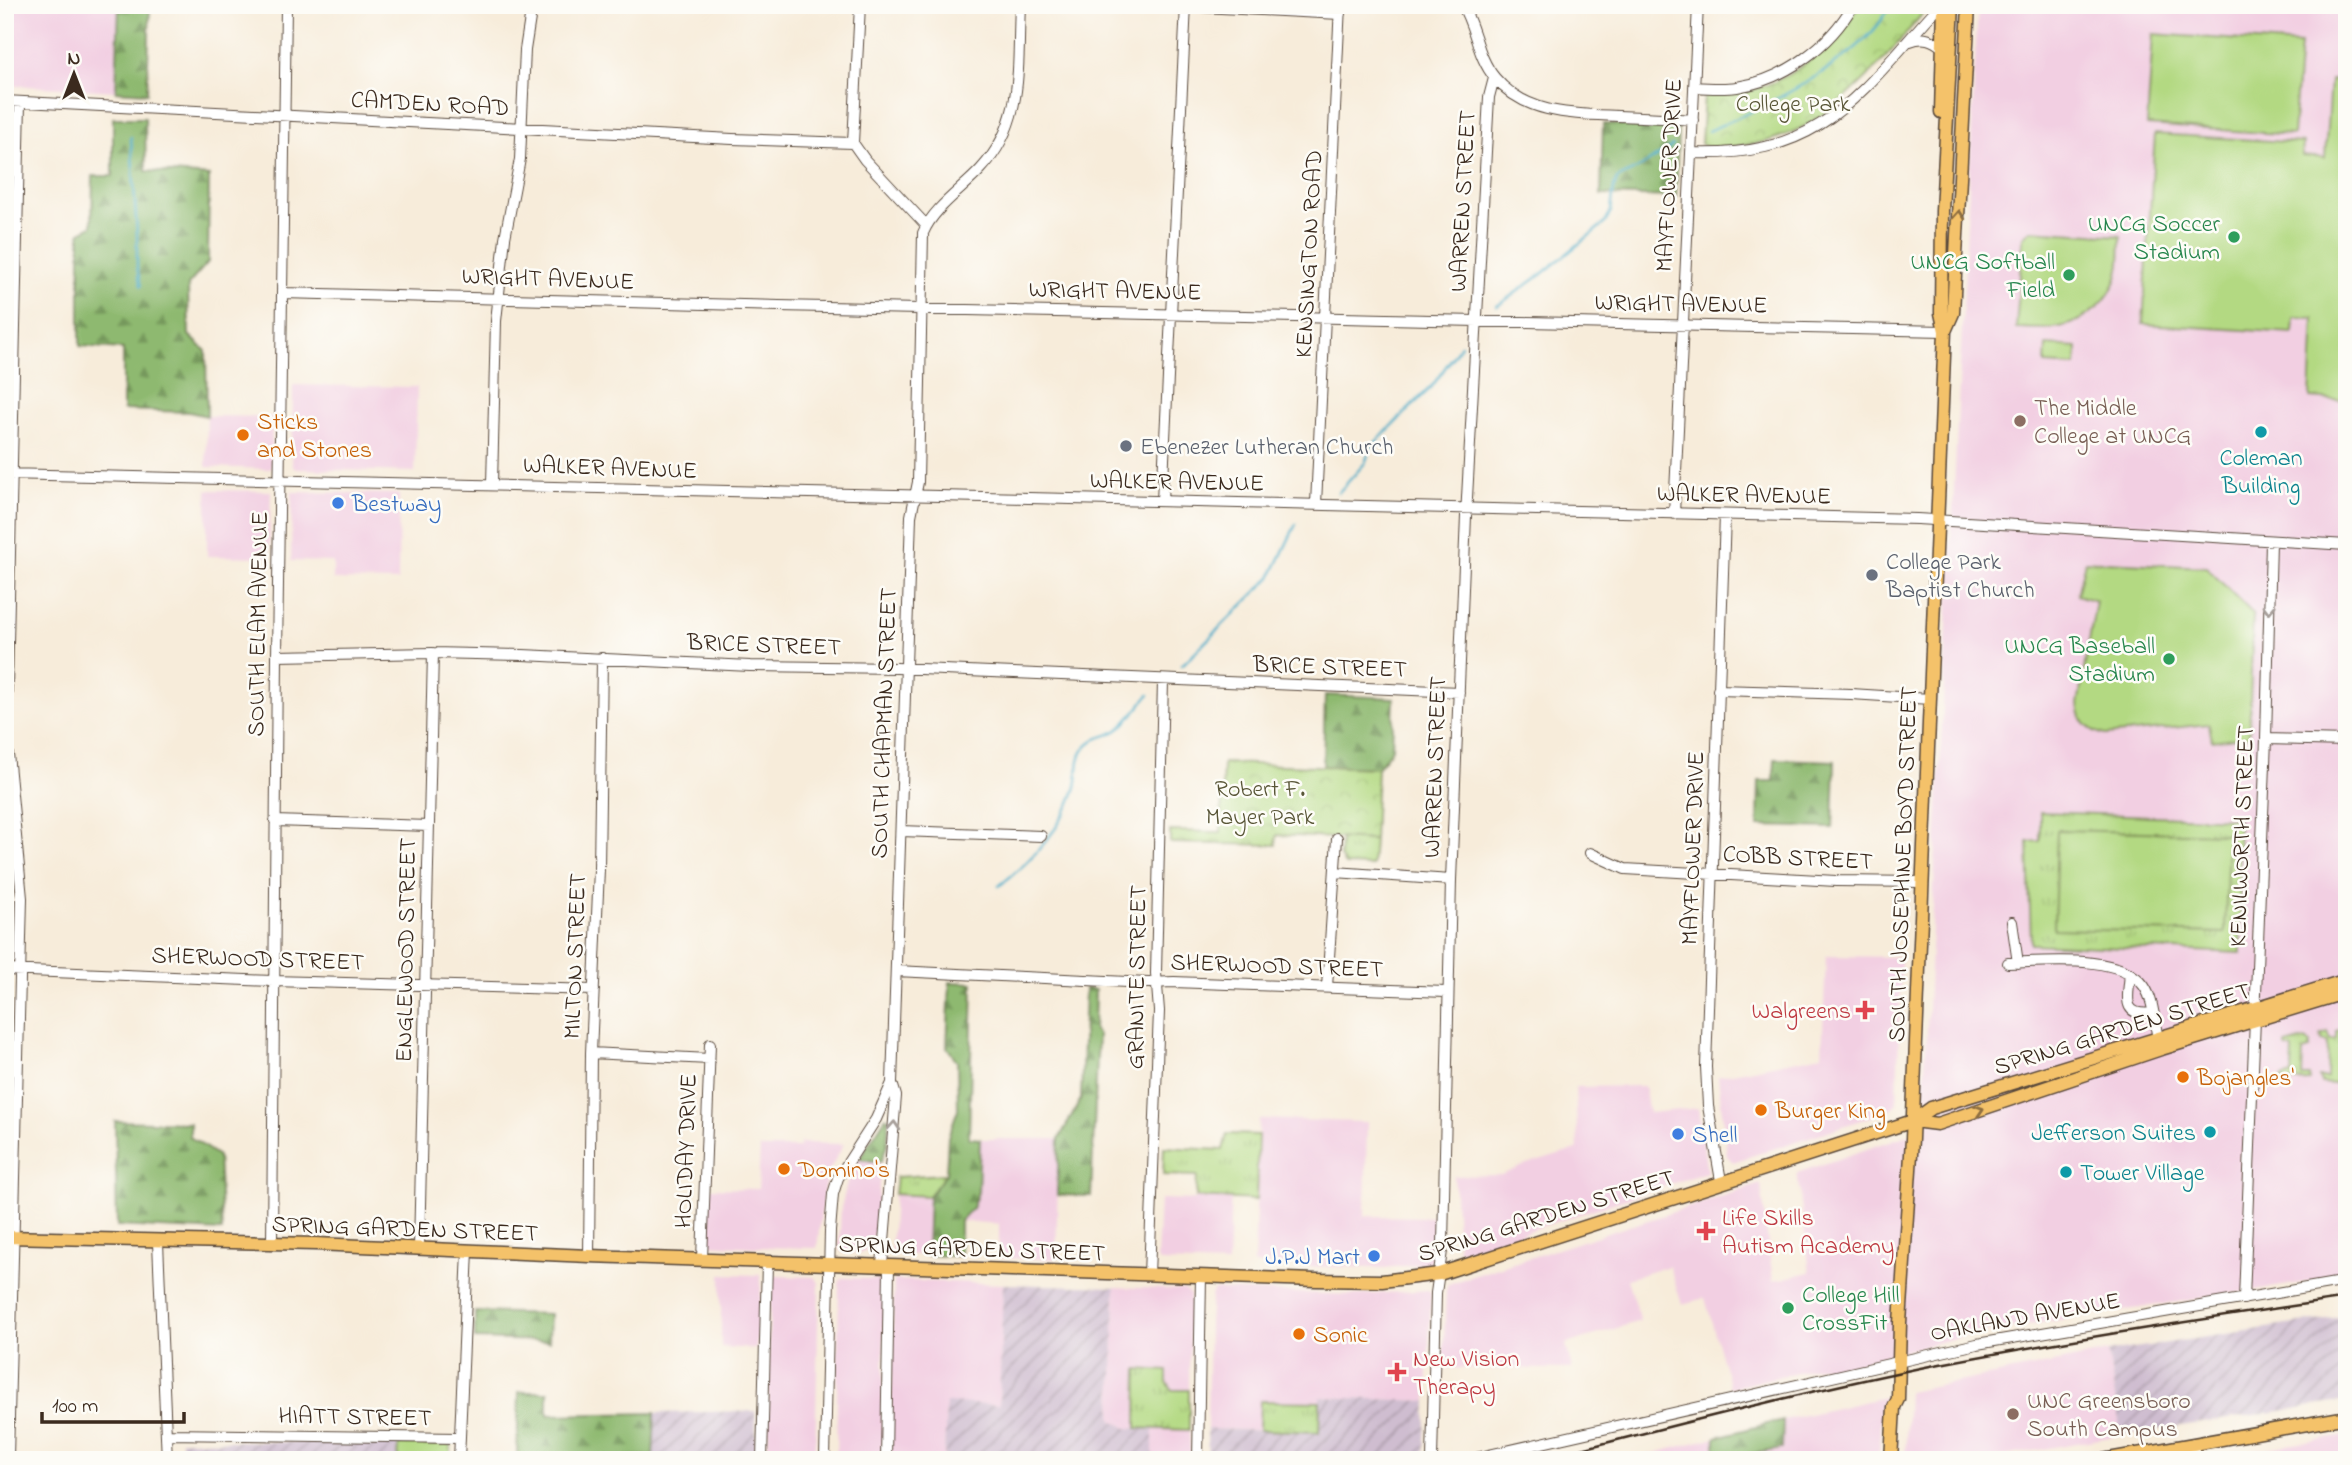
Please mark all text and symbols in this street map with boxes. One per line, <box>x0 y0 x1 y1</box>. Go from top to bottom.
north arrow <box>38 38 108 108</box>
text: N <box>68 46 81 73</box>
street label: MAYFLOWER DRIVE <box>1648 77 1693 273</box>
street label: CAMDEN ROAD <box>350 84 510 127</box>
park label: College Park <box>1736 88 1851 123</box>
street label: WARREN STREET <box>1442 109 1487 293</box>
street label: KENSINGTON ROAD <box>1288 149 1333 359</box>
place label: UNCG Soccer Stadium <box>2088 208 2221 271</box>
one-way arrow <box>1951 210 1966 221</box>
marker: UNCG Soccer Stadium <box>2226 229 2242 245</box>
place label: UNCG Softball Field <box>1910 246 2055 309</box>
street label: WRIGHT AVENUE <box>461 260 635 301</box>
marker: UNCG Softball Field <box>2061 267 2077 283</box>
street label: WRIGHT AVENUE <box>1028 273 1202 312</box>
street label: WRIGHT AVENUE <box>1594 286 1768 325</box>
place label: The Middle College at UNCG <box>2034 392 2191 455</box>
place label: Sticks and Stones <box>257 406 372 469</box>
marker: The Middle College at UNCG <box>2012 413 2028 429</box>
marker: Coleman Building <box>2253 424 2269 440</box>
marker: Sticks and Stones <box>235 427 251 443</box>
place label: Ebenezer Lutheran Church <box>1140 431 1394 466</box>
marker: Ebenezer Lutheran Church <box>1118 438 1134 454</box>
place label: Coleman Building <box>2219 442 2303 505</box>
street label: WALKER AVENUE <box>522 449 698 490</box>
street label: WALKER AVENUE <box>1090 464 1264 503</box>
street label: WALKER AVENUE <box>1657 477 1831 516</box>
place label: Bestway <box>351 488 441 524</box>
marker: Bestway <box>330 495 346 511</box>
street label: SOUTH ELAM AVENUE <box>240 511 279 737</box>
place label: College Park Baptist Church <box>1885 546 2035 609</box>
marker: College Park Baptist Church <box>1864 567 1880 583</box>
street label: SOUTH CHAPMAN STREET <box>863 587 908 859</box>
one-way arrow <box>2262 604 2277 615</box>
street label: BRICE STREET <box>685 626 842 667</box>
place label: UNCG Baseball Stadium <box>2004 630 2155 693</box>
street label: BRICE STREET <box>1251 648 1408 689</box>
marker: UNCG Baseball Stadium <box>2161 651 2177 667</box>
street label: WARREN STREET <box>1416 675 1457 859</box>
street label: SOUTH JOSEPHINE BOYD STREET <box>1881 685 1928 1043</box>
street label: KENILWORTH STREET <box>2222 724 2265 948</box>
street label: MAYFLOWER DRIVE <box>1674 751 1715 946</box>
park label: Robert F. Mayer Park <box>1206 773 1315 837</box>
street label: ENGLEWOOD STREET <box>388 837 427 1063</box>
street label: COBB STREET <box>1722 838 1874 881</box>
street label: MILTON STREET <box>556 872 597 1040</box>
street label: GRANITE STREET <box>1119 884 1158 1070</box>
street label: SHERWOOD STREET <box>151 939 365 982</box>
street label: SHERWOOD STREET <box>1170 946 1384 989</box>
street label: SPRING GARDEN STREET <box>1990 975 2256 1086</box>
place label: Walgreens <box>1752 995 1851 1030</box>
marker: Walgreens <box>1857 1002 1873 1018</box>
place label: Bojangles' <box>2196 1062 2295 1097</box>
marker: Bojangles' <box>2175 1069 2191 1085</box>
street label: HOLIDAY DRIVE <box>667 1073 708 1229</box>
place label: Burger King <box>1774 1095 1886 1130</box>
marker: Burger King <box>1753 1102 1769 1118</box>
one-way arrow <box>1972 1104 1984 1118</box>
place label: Jefferson Suites <box>2031 1117 2196 1152</box>
place label: Shell <box>1692 1119 1738 1154</box>
one-way arrow <box>886 1120 901 1131</box>
marker: Jefferson Suites <box>2202 1124 2218 1140</box>
marker: Shell <box>1670 1126 1686 1142</box>
place label: Domino's <box>797 1154 890 1189</box>
place label: Tower Village <box>2080 1157 2205 1192</box>
marker: Domino's <box>776 1161 792 1177</box>
street label: SPRING GARDEN STREET <box>1414 1162 1680 1273</box>
marker: Tower Village <box>2058 1164 2074 1180</box>
place label: Life Skills Autism Academy <box>1722 1202 1894 1266</box>
street label: SPRING GARDEN STREET <box>271 1208 539 1253</box>
marker: Life Skills Autism Academy <box>1696 1221 1716 1241</box>
street label: SPRING GARDEN STREET <box>838 1228 1106 1273</box>
place label: J.P.J Mart <box>1265 1241 1360 1276</box>
marker: J.P.J Mart <box>1366 1248 1382 1264</box>
place label: College Hill CrossFit <box>1802 1279 1900 1342</box>
street label: OAKLAND AVENUE <box>1928 1285 2123 1352</box>
marker: College Hill CrossFit <box>1780 1300 1796 1316</box>
place label: Sonic <box>1313 1319 1368 1354</box>
marker: Sonic <box>1291 1326 1307 1342</box>
place label: New Vision Therapy <box>1413 1343 1519 1407</box>
marker: New Vision Therapy <box>1387 1362 1407 1382</box>
scale bar <box>42 1381 184 1425</box>
place label: UNC Greensboro South Campus <box>2027 1385 2191 1448</box>
text: 100 m <box>52 1392 98 1422</box>
street label: HIATT STREET <box>278 1400 432 1437</box>
marker: UNC Greensboro South Campus <box>2005 1406 2021 1422</box>

